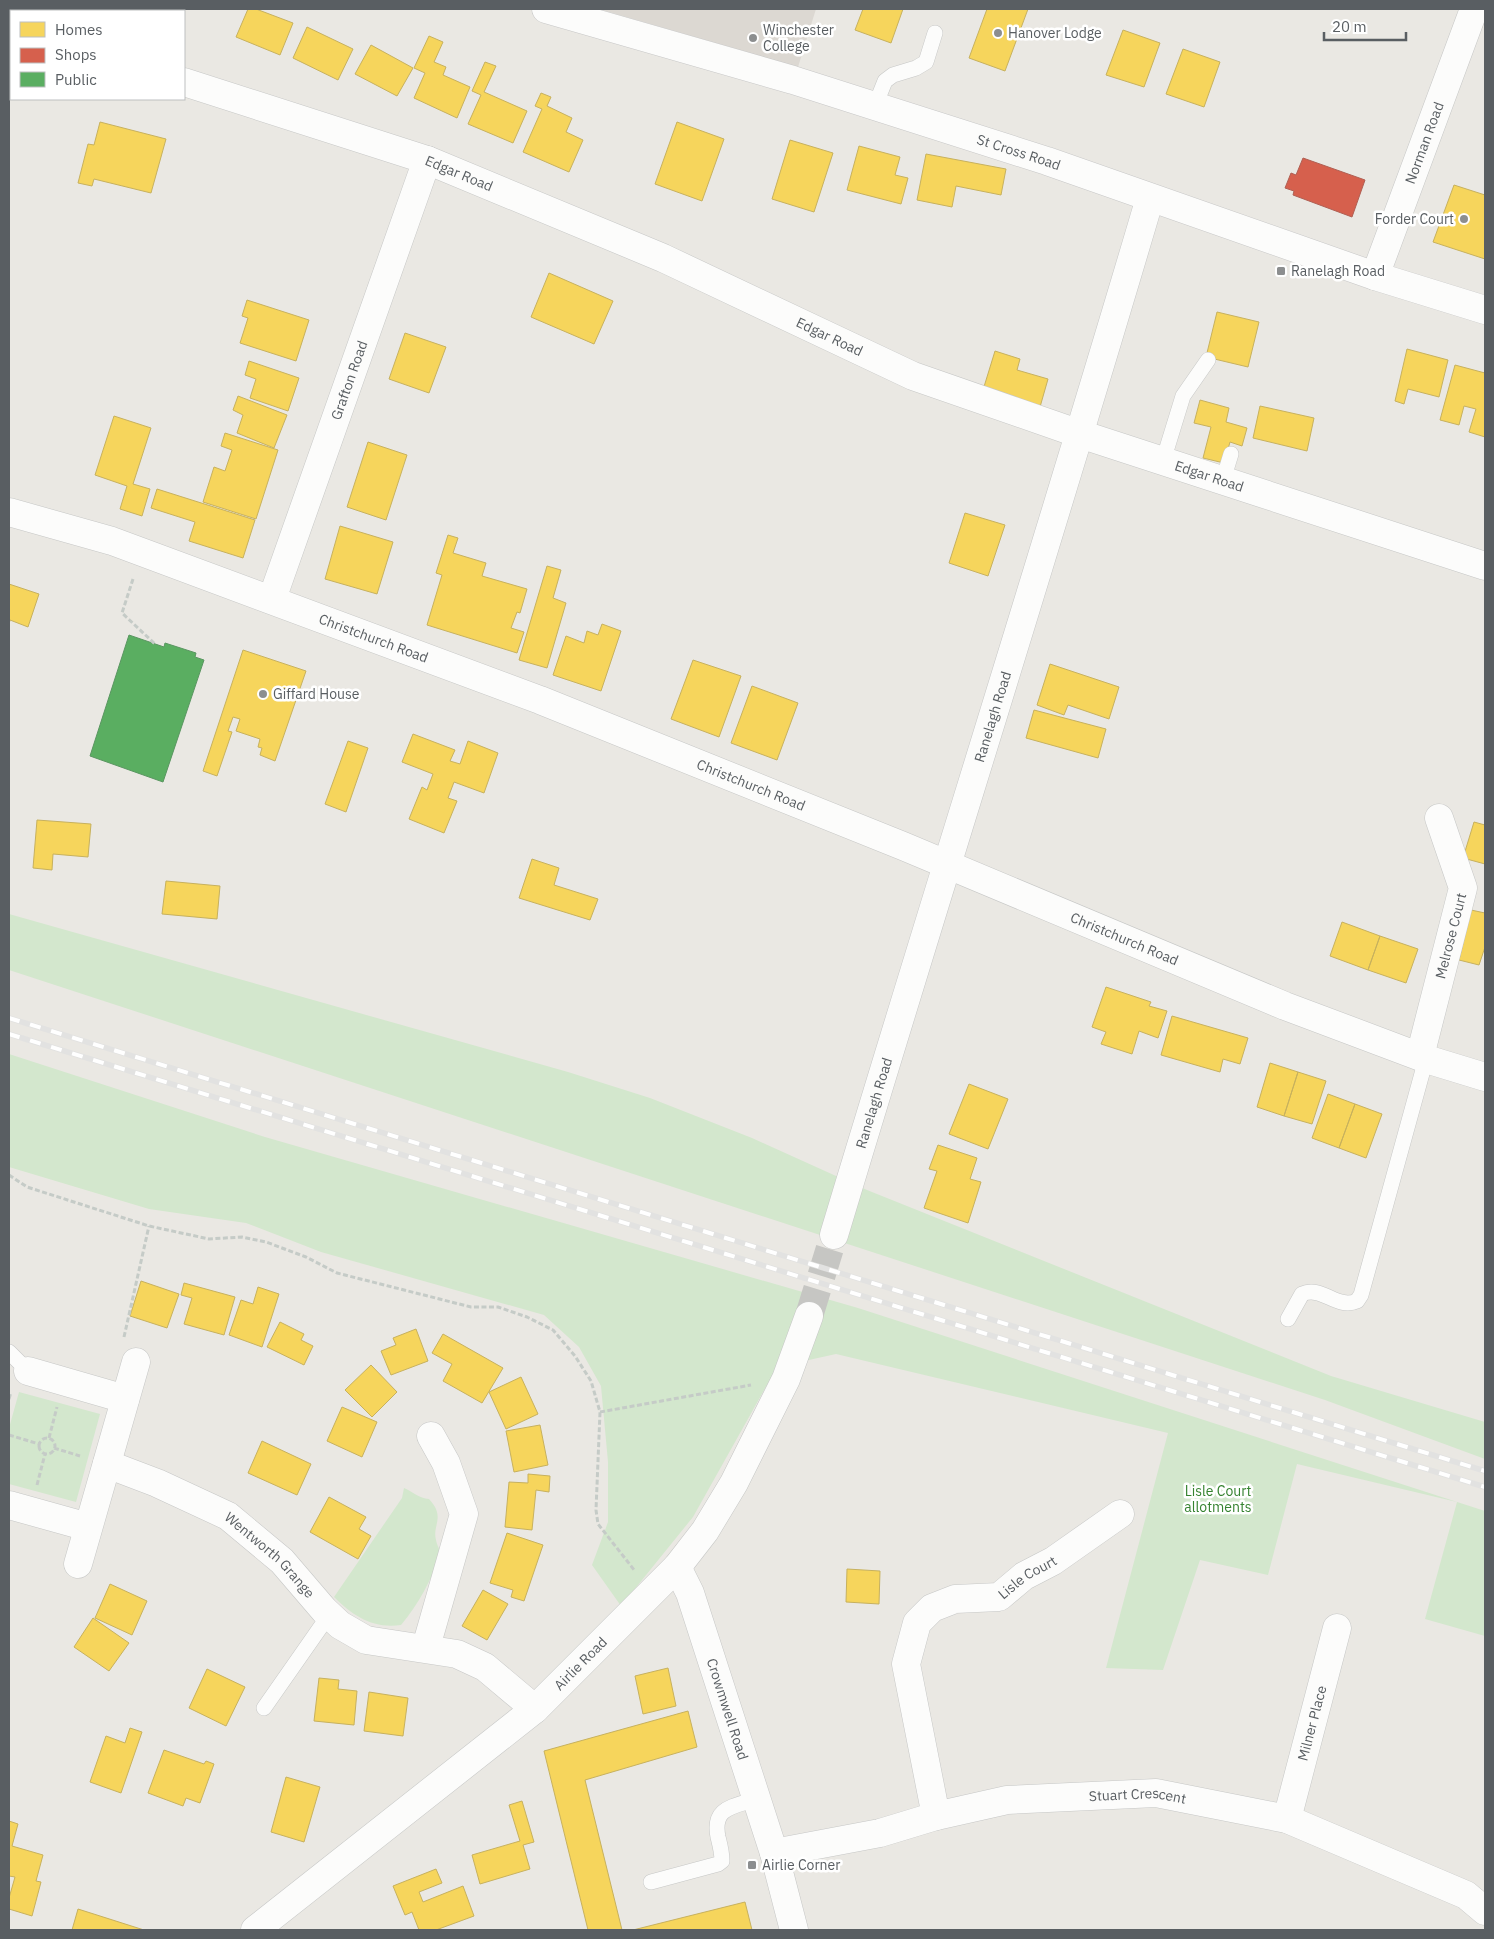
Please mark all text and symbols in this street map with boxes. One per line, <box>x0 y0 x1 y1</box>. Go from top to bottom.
legend <box>10 10 185 100</box>
scale bar <box>1324 10 1406 42</box>
text: 20 m <box>1332 17 1367 36</box>
text: Homes <box>55 20 103 39</box>
place label: Winchester College <box>763 21 834 55</box>
place label: Hanover Lodge <box>1008 24 1102 42</box>
marker: Hanover Lodge <box>992 27 1004 39</box>
marker: Winchester College <box>747 32 759 44</box>
text: Shops <box>55 45 97 64</box>
text: Public <box>55 70 97 89</box>
street label: Norman Road <box>1401 99 1448 186</box>
street label: St Cross Road <box>975 130 1063 174</box>
street label: Edgar Road <box>423 151 496 195</box>
place label: Forder Court <box>1375 210 1454 228</box>
marker: Forder Court <box>1458 213 1470 225</box>
place label: Ranelagh Road <box>1291 262 1385 280</box>
marker: Ranelagh Road <box>1275 265 1287 277</box>
street label: Edgar Road <box>793 313 866 360</box>
street label: Grafton Road <box>327 338 372 422</box>
street label: Edgar Road <box>1172 456 1246 496</box>
street label: Christchurch Road <box>316 610 431 667</box>
street label: Ranelagh Road <box>970 669 1015 764</box>
place label: Giffard House <box>273 685 360 703</box>
marker: Giffard House <box>257 688 269 700</box>
street label: Christchurch Road <box>694 755 808 815</box>
street label: Melrose Court <box>1431 891 1470 981</box>
street label: Christchurch Road <box>1068 908 1181 969</box>
street label: Ranelagh Road <box>852 1055 896 1151</box>
park label: Lisle Court allotments <box>1184 1482 1252 1516</box>
street label: Wentworth Grange <box>221 1508 319 1602</box>
street label: Lisle Court <box>994 1552 1060 1603</box>
street label: Airlie Road <box>550 1633 611 1694</box>
street label: Crowmwell Road <box>703 1656 752 1762</box>
street label: Milner Place <box>1294 1683 1331 1763</box>
street label: Stuart Crescent <box>1088 1784 1188 1808</box>
place label: Airlie Corner <box>762 1856 840 1874</box>
marker: Airlie Corner <box>746 1859 758 1871</box>

